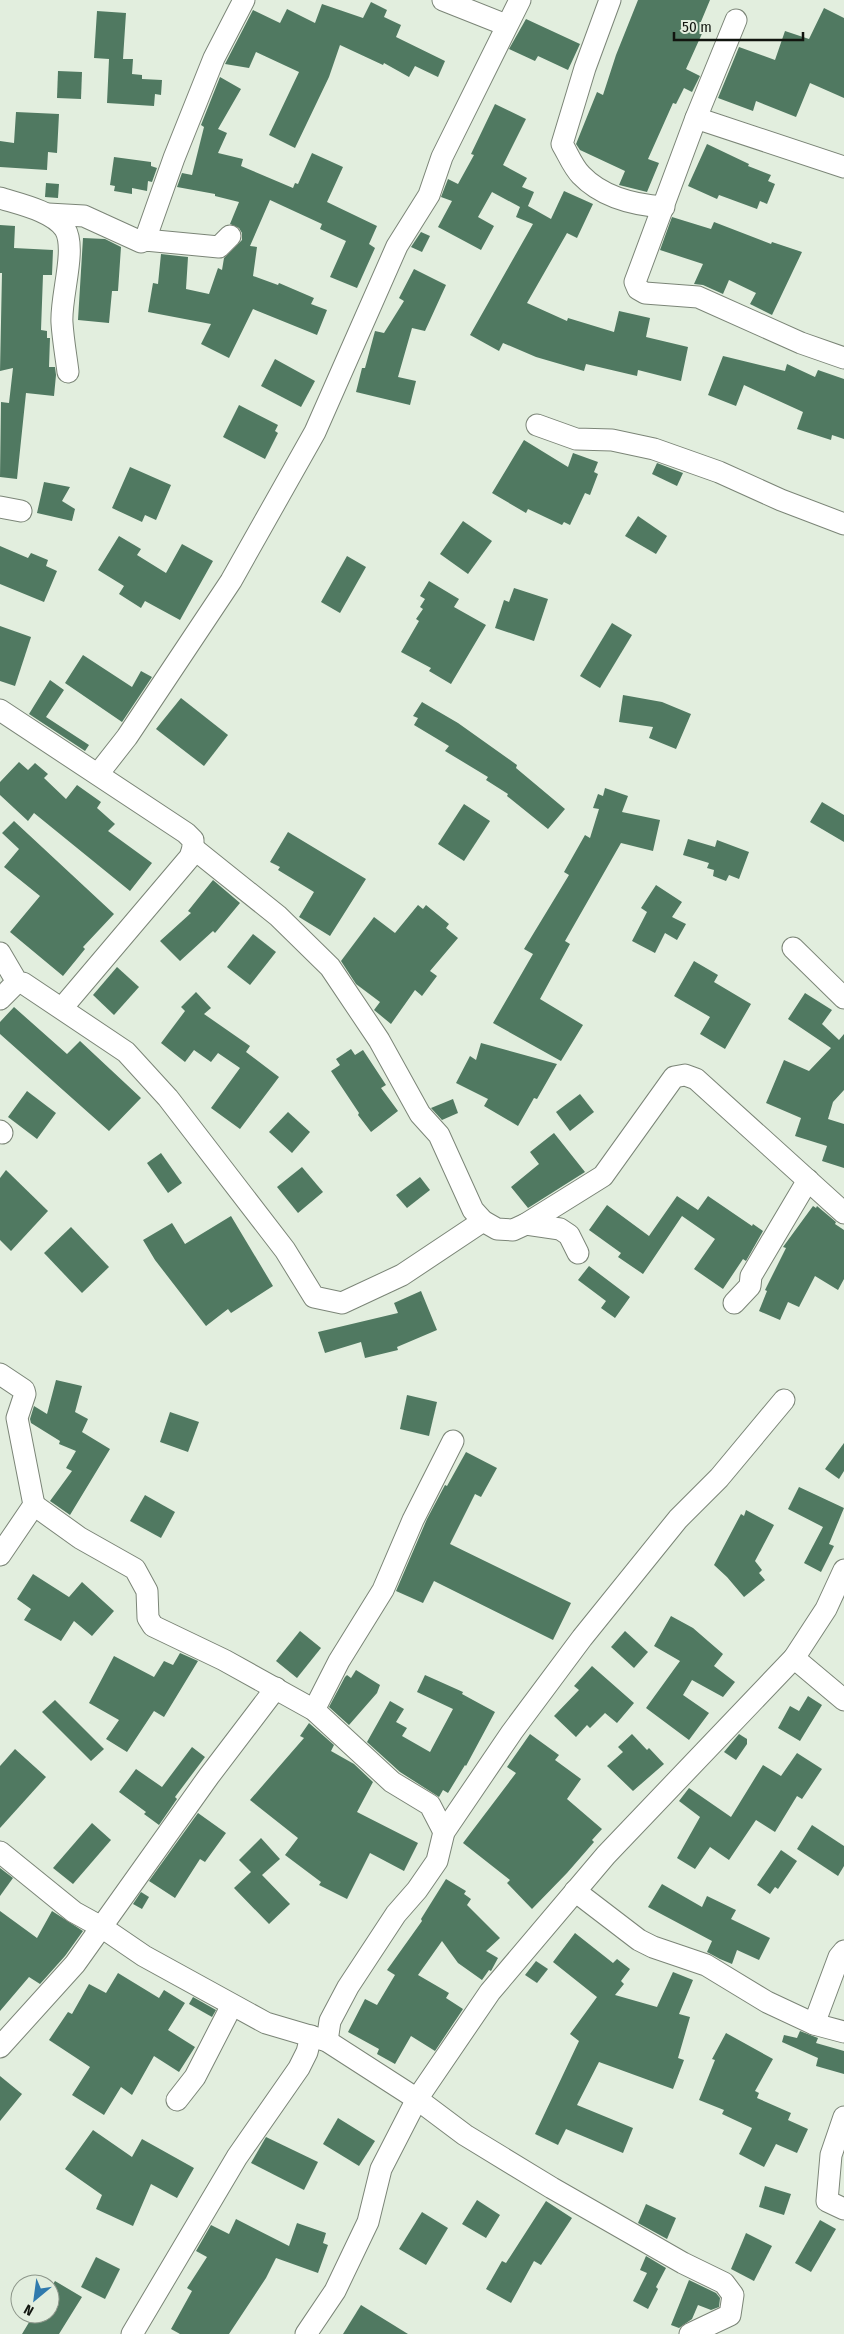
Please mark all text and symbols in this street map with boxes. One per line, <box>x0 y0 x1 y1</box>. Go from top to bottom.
scale bar <box>674 10 803 42</box>
text: 50 m <box>682 18 712 36</box>
north arrow <box>10 2274 60 2324</box>
text: N <box>21 2300 37 2319</box>

